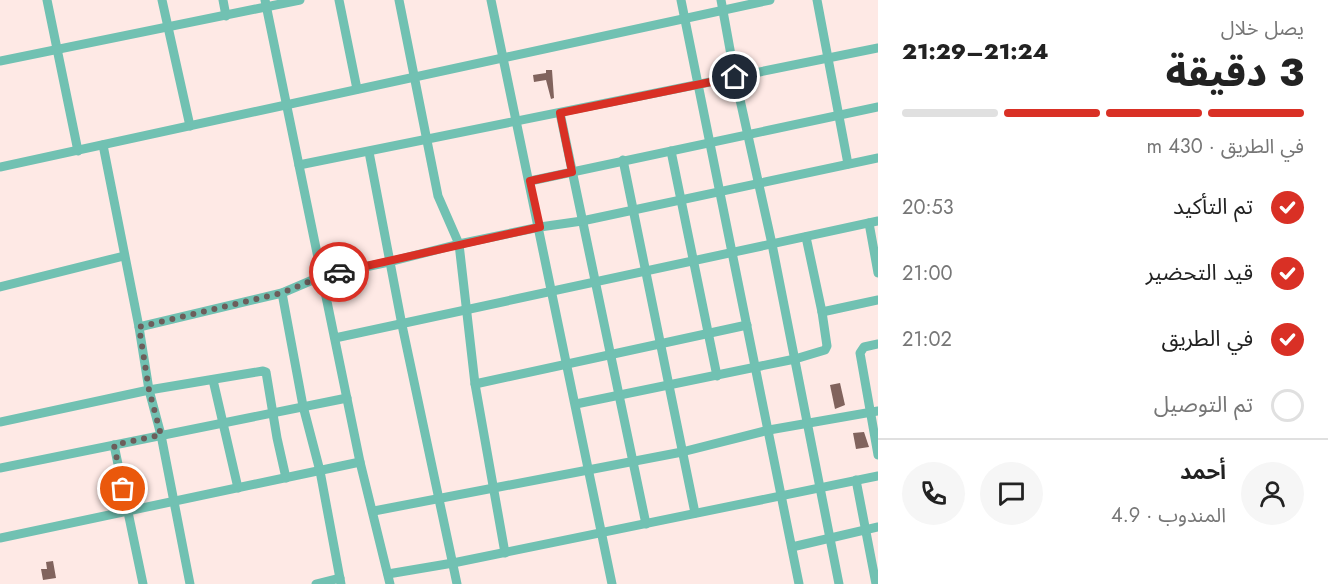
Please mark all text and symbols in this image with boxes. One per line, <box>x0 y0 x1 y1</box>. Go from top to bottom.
text: يصل خلال <box>1221 14 1304 43</box>
text: 21:24–21:29 <box>902 35 1049 67</box>
text: 3 دقيقة <box>1165 44 1304 101</box>
pin <box>709 51 760 102</box>
icon: home <box>718 60 751 93</box>
text: في الطريق · 430 m <box>1147 132 1304 161</box>
text: تم التأكيد <box>1173 190 1253 222</box>
icon: check <box>1271 191 1304 224</box>
text: 20:53 <box>902 193 954 222</box>
courier <box>309 242 369 302</box>
icon: car <box>323 256 356 289</box>
text: قيد التحضير <box>1146 256 1253 288</box>
icon: check <box>1271 257 1304 290</box>
text: 21:00 <box>902 259 952 288</box>
text: في الطريق <box>1161 322 1253 354</box>
icon: check <box>1271 323 1304 356</box>
text: 21:02 <box>902 325 952 354</box>
text: تم التوصيل <box>1154 388 1253 420</box>
text: أحمد <box>1180 455 1226 487</box>
button: phone <box>902 462 965 525</box>
button: chat <box>980 462 1043 525</box>
button: person <box>1241 462 1304 525</box>
pin <box>97 463 148 514</box>
icon: bag <box>106 472 139 505</box>
text: المندوب · 4.9 <box>1111 501 1226 530</box>

